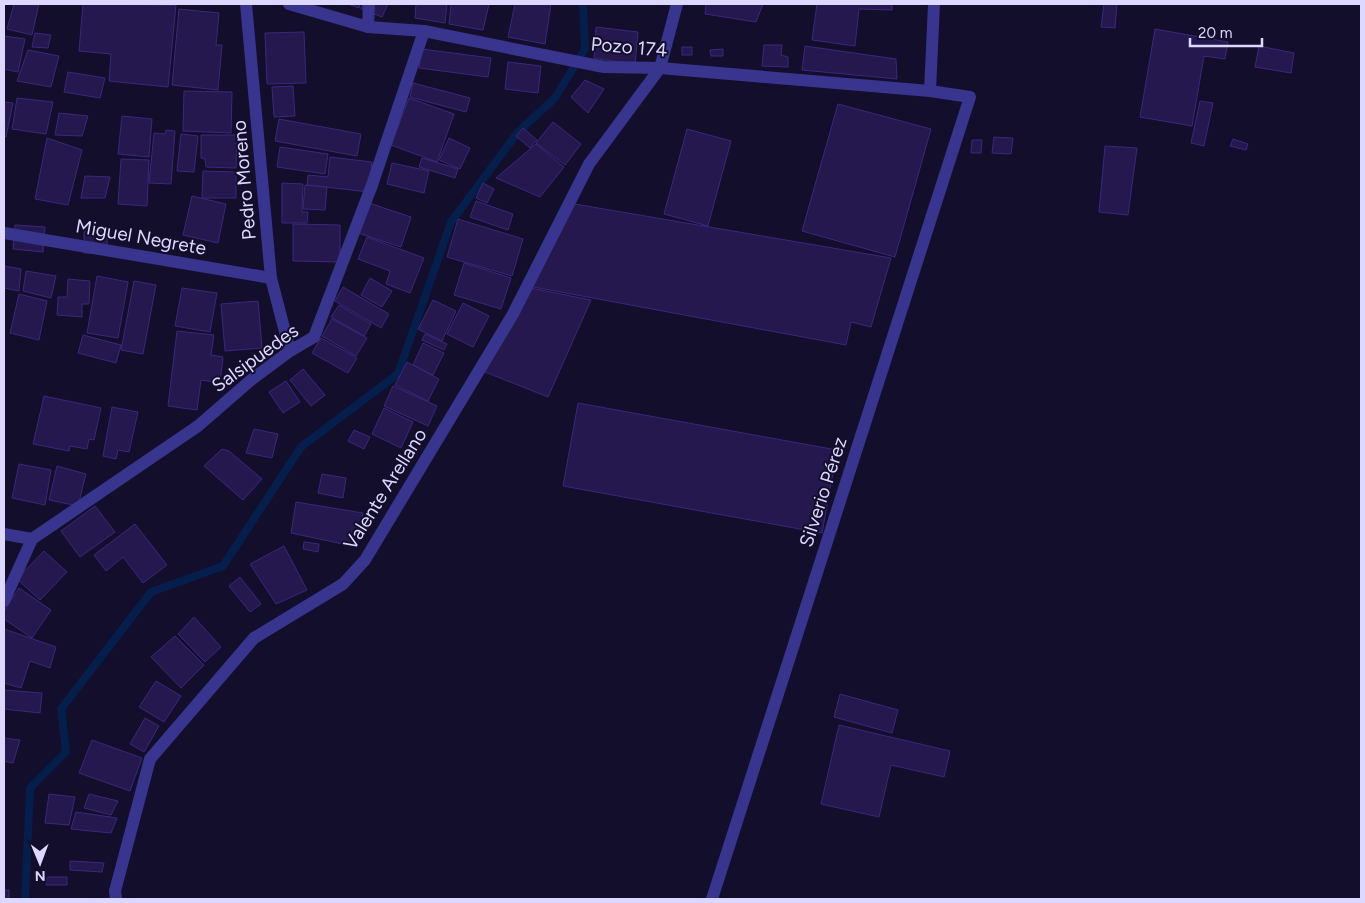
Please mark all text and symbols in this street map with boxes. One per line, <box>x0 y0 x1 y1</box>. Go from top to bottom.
scale bar <box>1190 15 1262 47</box>
text: 20 m <box>1198 24 1232 42</box>
street label: Pozo 174 <box>590 32 668 62</box>
street label: Pedro Moreno <box>227 119 261 241</box>
street label: Miguel Negrete <box>74 214 208 260</box>
street label: Salsipuedes <box>207 319 303 397</box>
street label: Valente Arellano <box>338 424 432 554</box>
street label: Silverio Pérez <box>794 434 852 550</box>
north arrow <box>15 838 65 888</box>
text: N <box>35 867 46 884</box>

